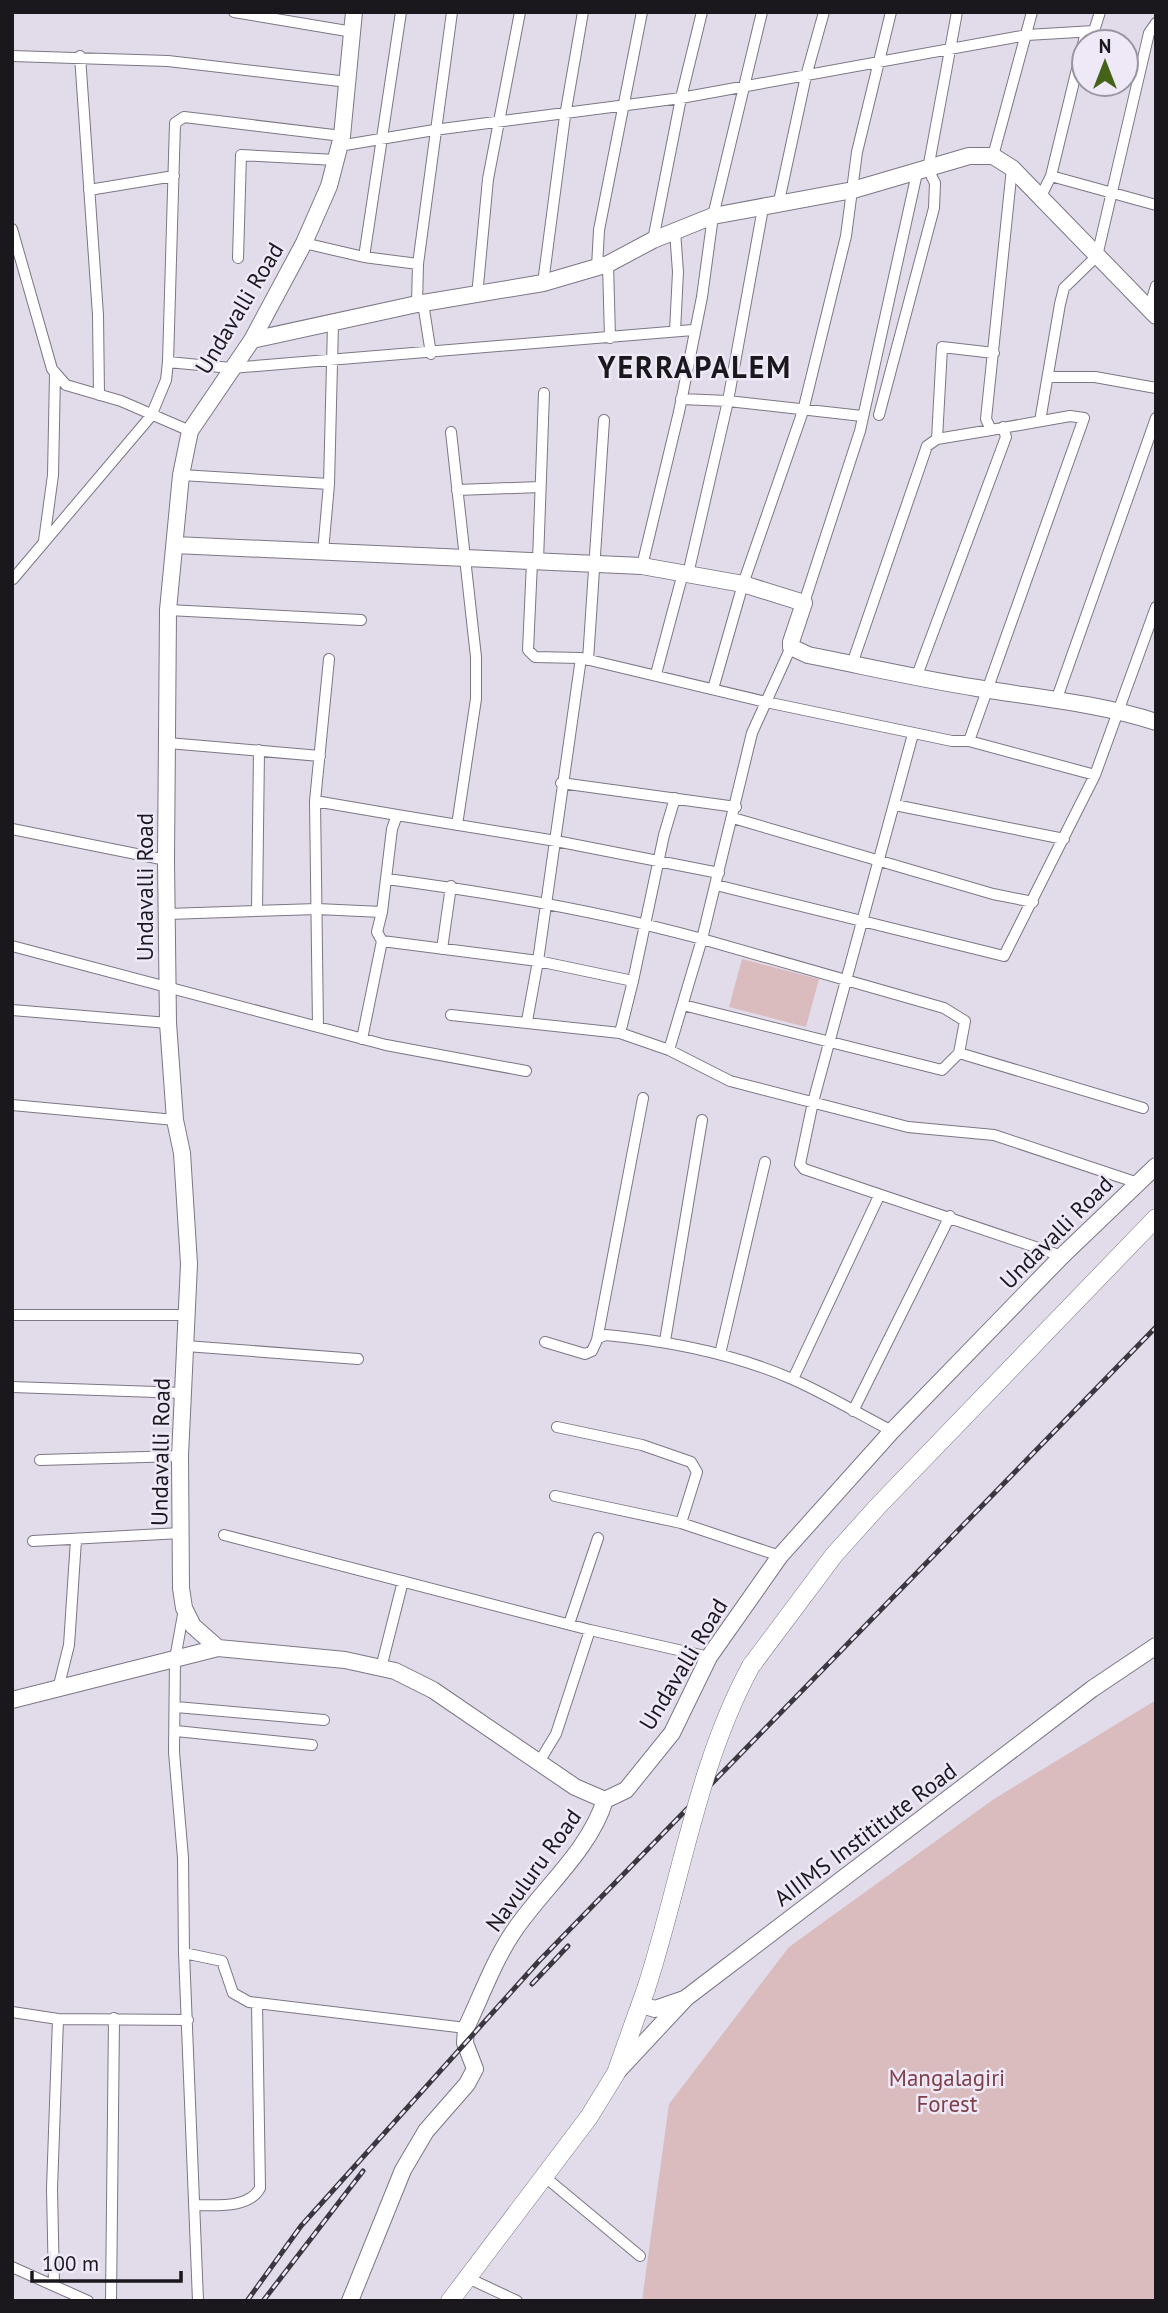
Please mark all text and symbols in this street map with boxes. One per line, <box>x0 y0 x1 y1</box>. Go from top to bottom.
north arrow <box>1070 28 1140 98</box>
text: N <box>1099 34 1111 58</box>
street label: Undavalli Road <box>188 237 290 379</box>
district label: YERRAPALEM <box>597 347 792 386</box>
street label: Undavalli Road <box>130 813 159 961</box>
street label: Undavalli Road <box>993 1169 1119 1295</box>
street label: Undavalli Road <box>144 1378 176 1526</box>
street label: Undavalli Road <box>632 1593 734 1735</box>
street label: AIIIMS Instititute Road <box>768 1756 962 1912</box>
street label: Navuluru Road <box>479 1803 587 1937</box>
park label: Mangalagiri Forest <box>889 2063 1005 2118</box>
scale bar <box>32 2240 180 2284</box>
text: 100 m <box>42 2250 99 2277</box>

